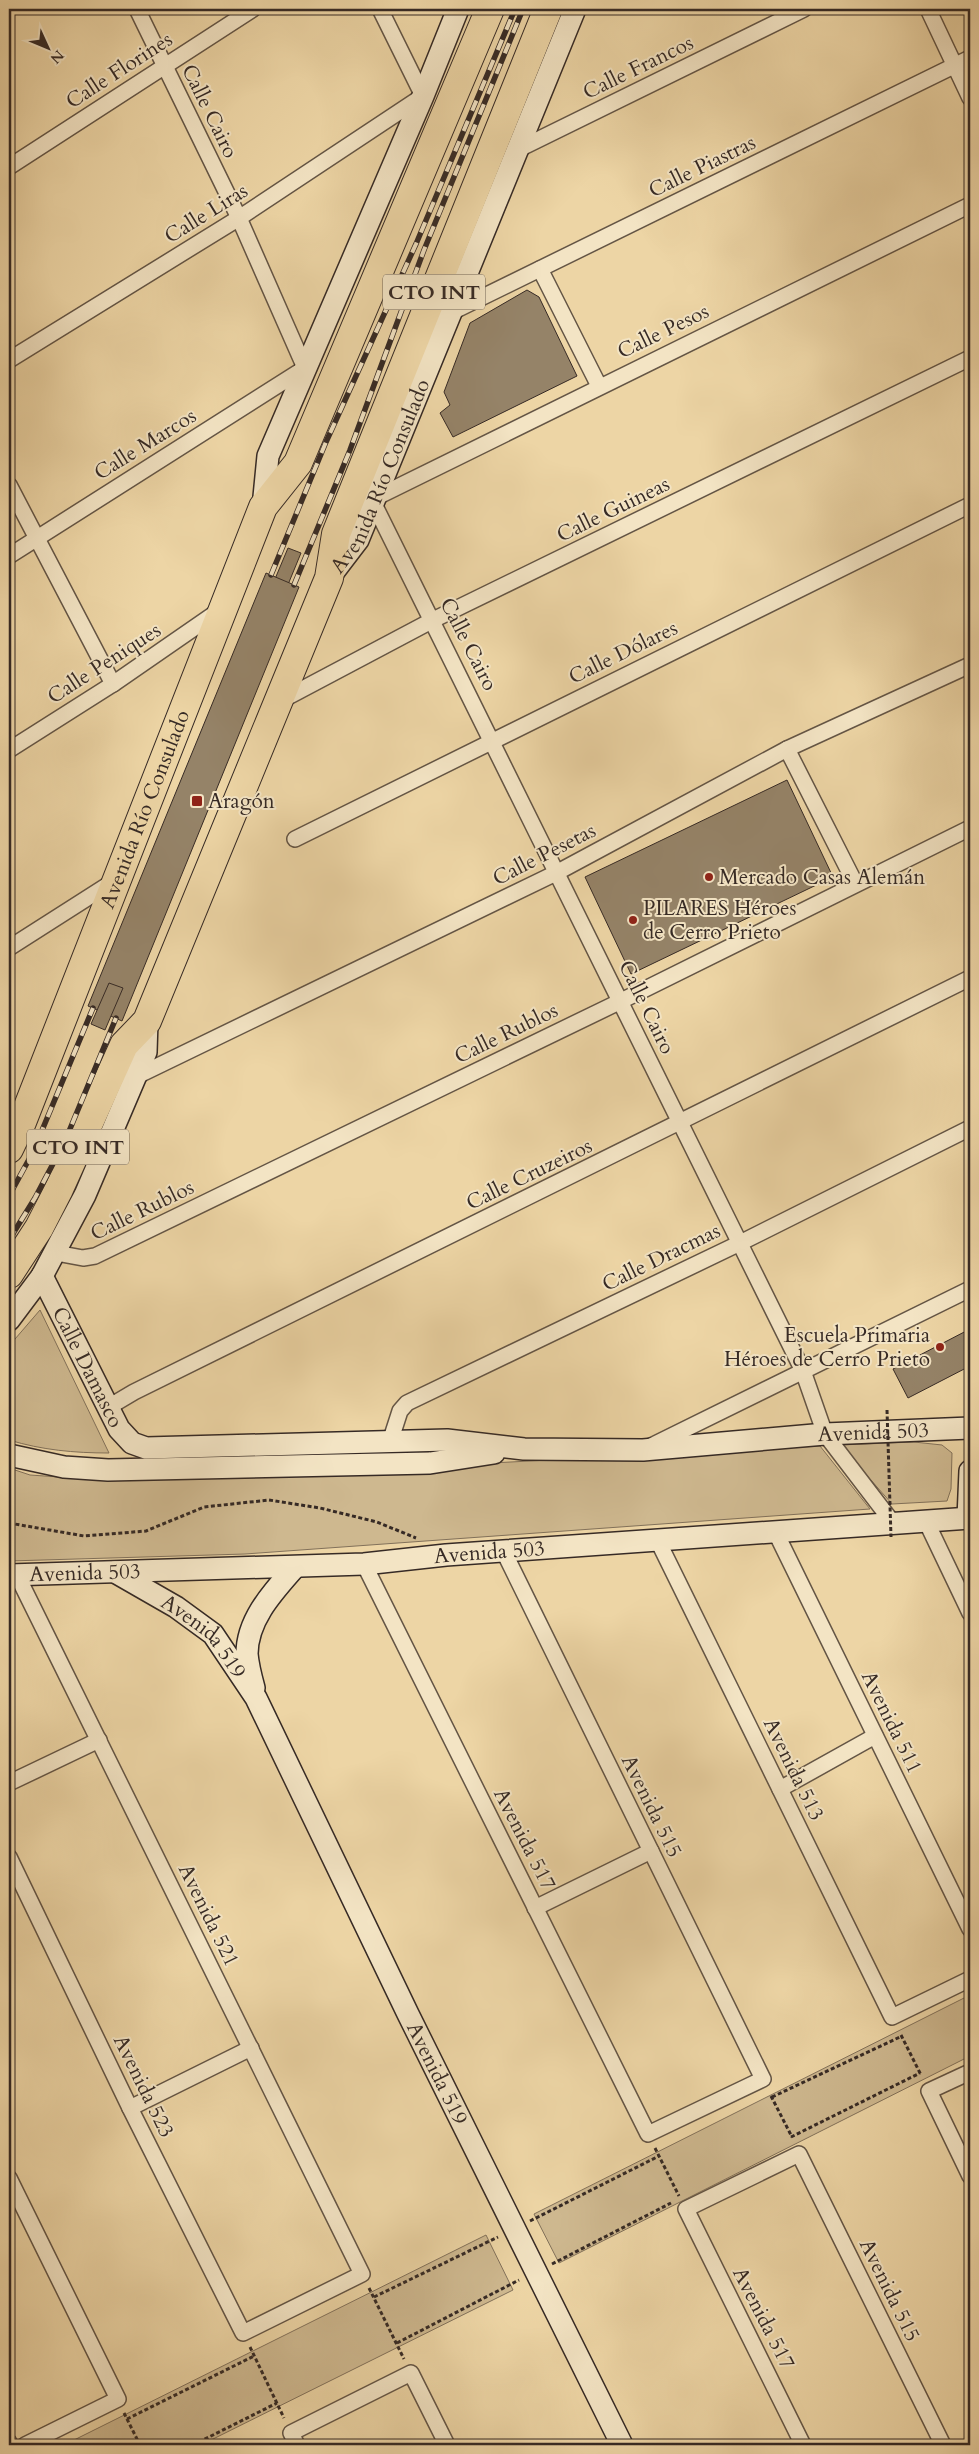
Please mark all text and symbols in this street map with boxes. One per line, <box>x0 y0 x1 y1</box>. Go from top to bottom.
north arrow <box>22 22 72 72</box>
street label: Calle Florines <box>60 25 178 116</box>
street label: Calle Francos <box>578 28 698 107</box>
text: N <box>46 46 68 68</box>
street label: Calle Cairo <box>174 59 245 163</box>
street label: Calle Piastras <box>644 128 761 205</box>
street label: Calle Liras <box>159 176 254 250</box>
road number: CTO INT <box>383 274 485 310</box>
street label: Calle Pesos <box>613 297 714 366</box>
street label: Avenida Río Consulado <box>324 375 437 580</box>
street label: Calle Marcos <box>89 402 202 487</box>
street label: Calle Guineas <box>552 470 675 549</box>
street label: Calle Cairo <box>433 593 504 696</box>
street label: Calle Dólares <box>564 614 683 691</box>
street label: Calle Peniques <box>42 616 167 711</box>
street label: Avenida Río Consulado <box>93 706 197 913</box>
place label: Aragón <box>208 787 275 816</box>
marker: Aragón <box>190 794 204 808</box>
street label: Calle Pesetas <box>488 816 601 893</box>
place label: Mercado Casas Alemán <box>719 863 925 892</box>
marker: Mercado Casas Alemán <box>703 871 715 883</box>
place label: PILARES Héroes de Cerro Prieto <box>643 894 797 947</box>
marker: PILARES Héroes de Cerro Prieto <box>627 914 639 926</box>
street label: Calle Cairo <box>611 955 682 1059</box>
street label: Calle Rublos <box>450 996 563 1071</box>
road number: CTO INT <box>27 1130 129 1164</box>
street label: Calle Cruzeiros <box>461 1131 597 1218</box>
street label: Calle Rublos <box>86 1173 199 1248</box>
street label: Calle Dracmas <box>597 1216 725 1299</box>
street label: Calle Damasco <box>45 1302 130 1433</box>
place label: Escuela Primaria Héroes de Cerro Prieto <box>724 1321 930 1374</box>
marker: Escuela Primaria Héroes de Cerro Prieto <box>934 1341 946 1353</box>
street label: Avenida 503 <box>817 1416 930 1449</box>
street label: Avenida 503 <box>432 1534 546 1571</box>
street label: Avenida 503 <box>29 1557 141 1589</box>
street label: Avenida 519 <box>156 1587 253 1684</box>
street label: Avenida 511 <box>854 1666 929 1779</box>
street label: Avenida 513 <box>756 1713 831 1826</box>
street label: Avenida 515 <box>614 1750 689 1863</box>
street label: Avenida 517 <box>486 1783 563 1896</box>
street label: Avenida 521 <box>171 1859 246 1972</box>
street label: Avenida 519 <box>399 2017 475 2130</box>
street label: Avenida 523 <box>106 2030 181 2143</box>
street label: Avenida 515 <box>852 2234 927 2347</box>
street label: Avenida 517 <box>725 2262 802 2375</box>

